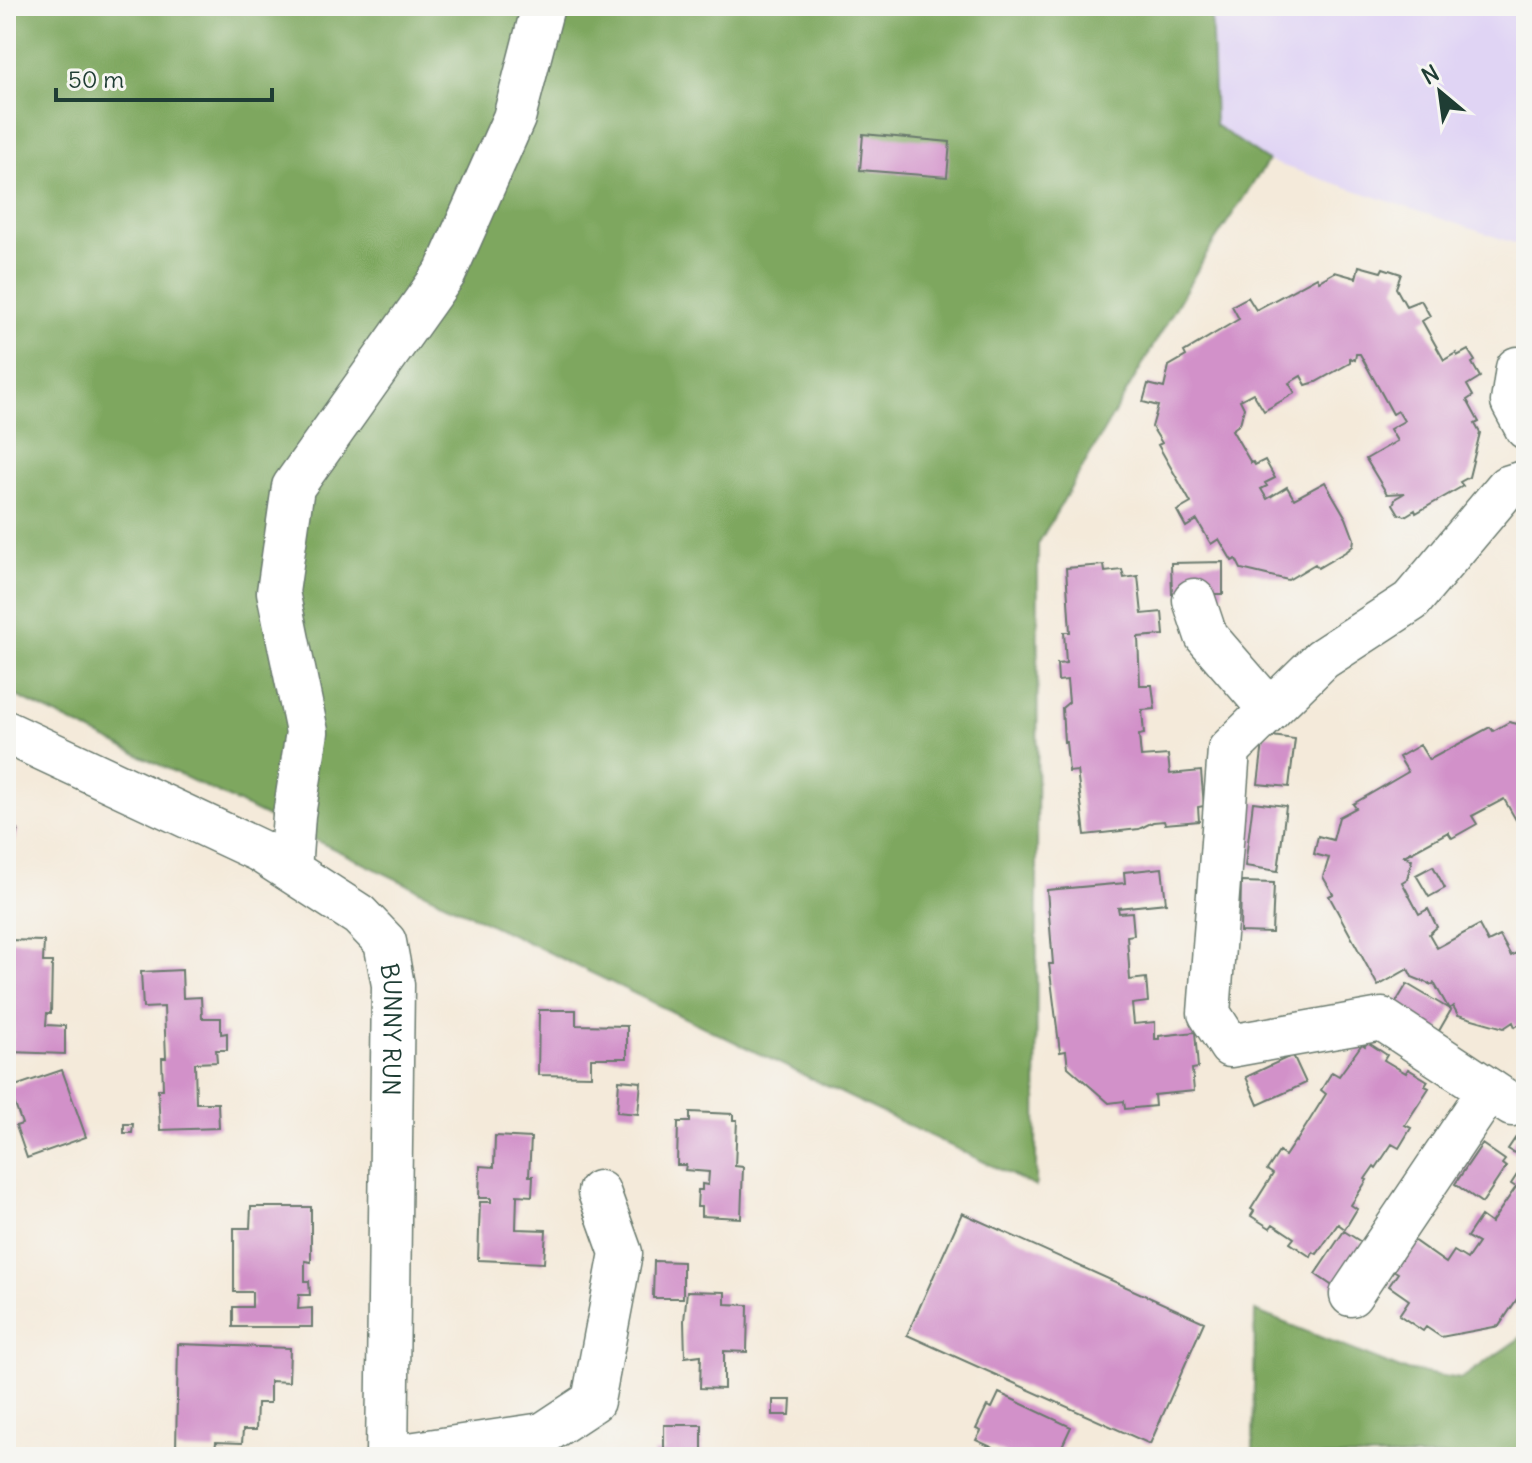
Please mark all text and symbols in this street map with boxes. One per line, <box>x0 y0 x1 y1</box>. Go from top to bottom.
scale bar <box>56 52 272 102</box>
north arrow <box>1400 52 1480 132</box>
text: N <box>1417 59 1444 90</box>
text: 50 m <box>68 64 124 94</box>
street label: BUNNY RUN <box>374 961 408 1096</box>

